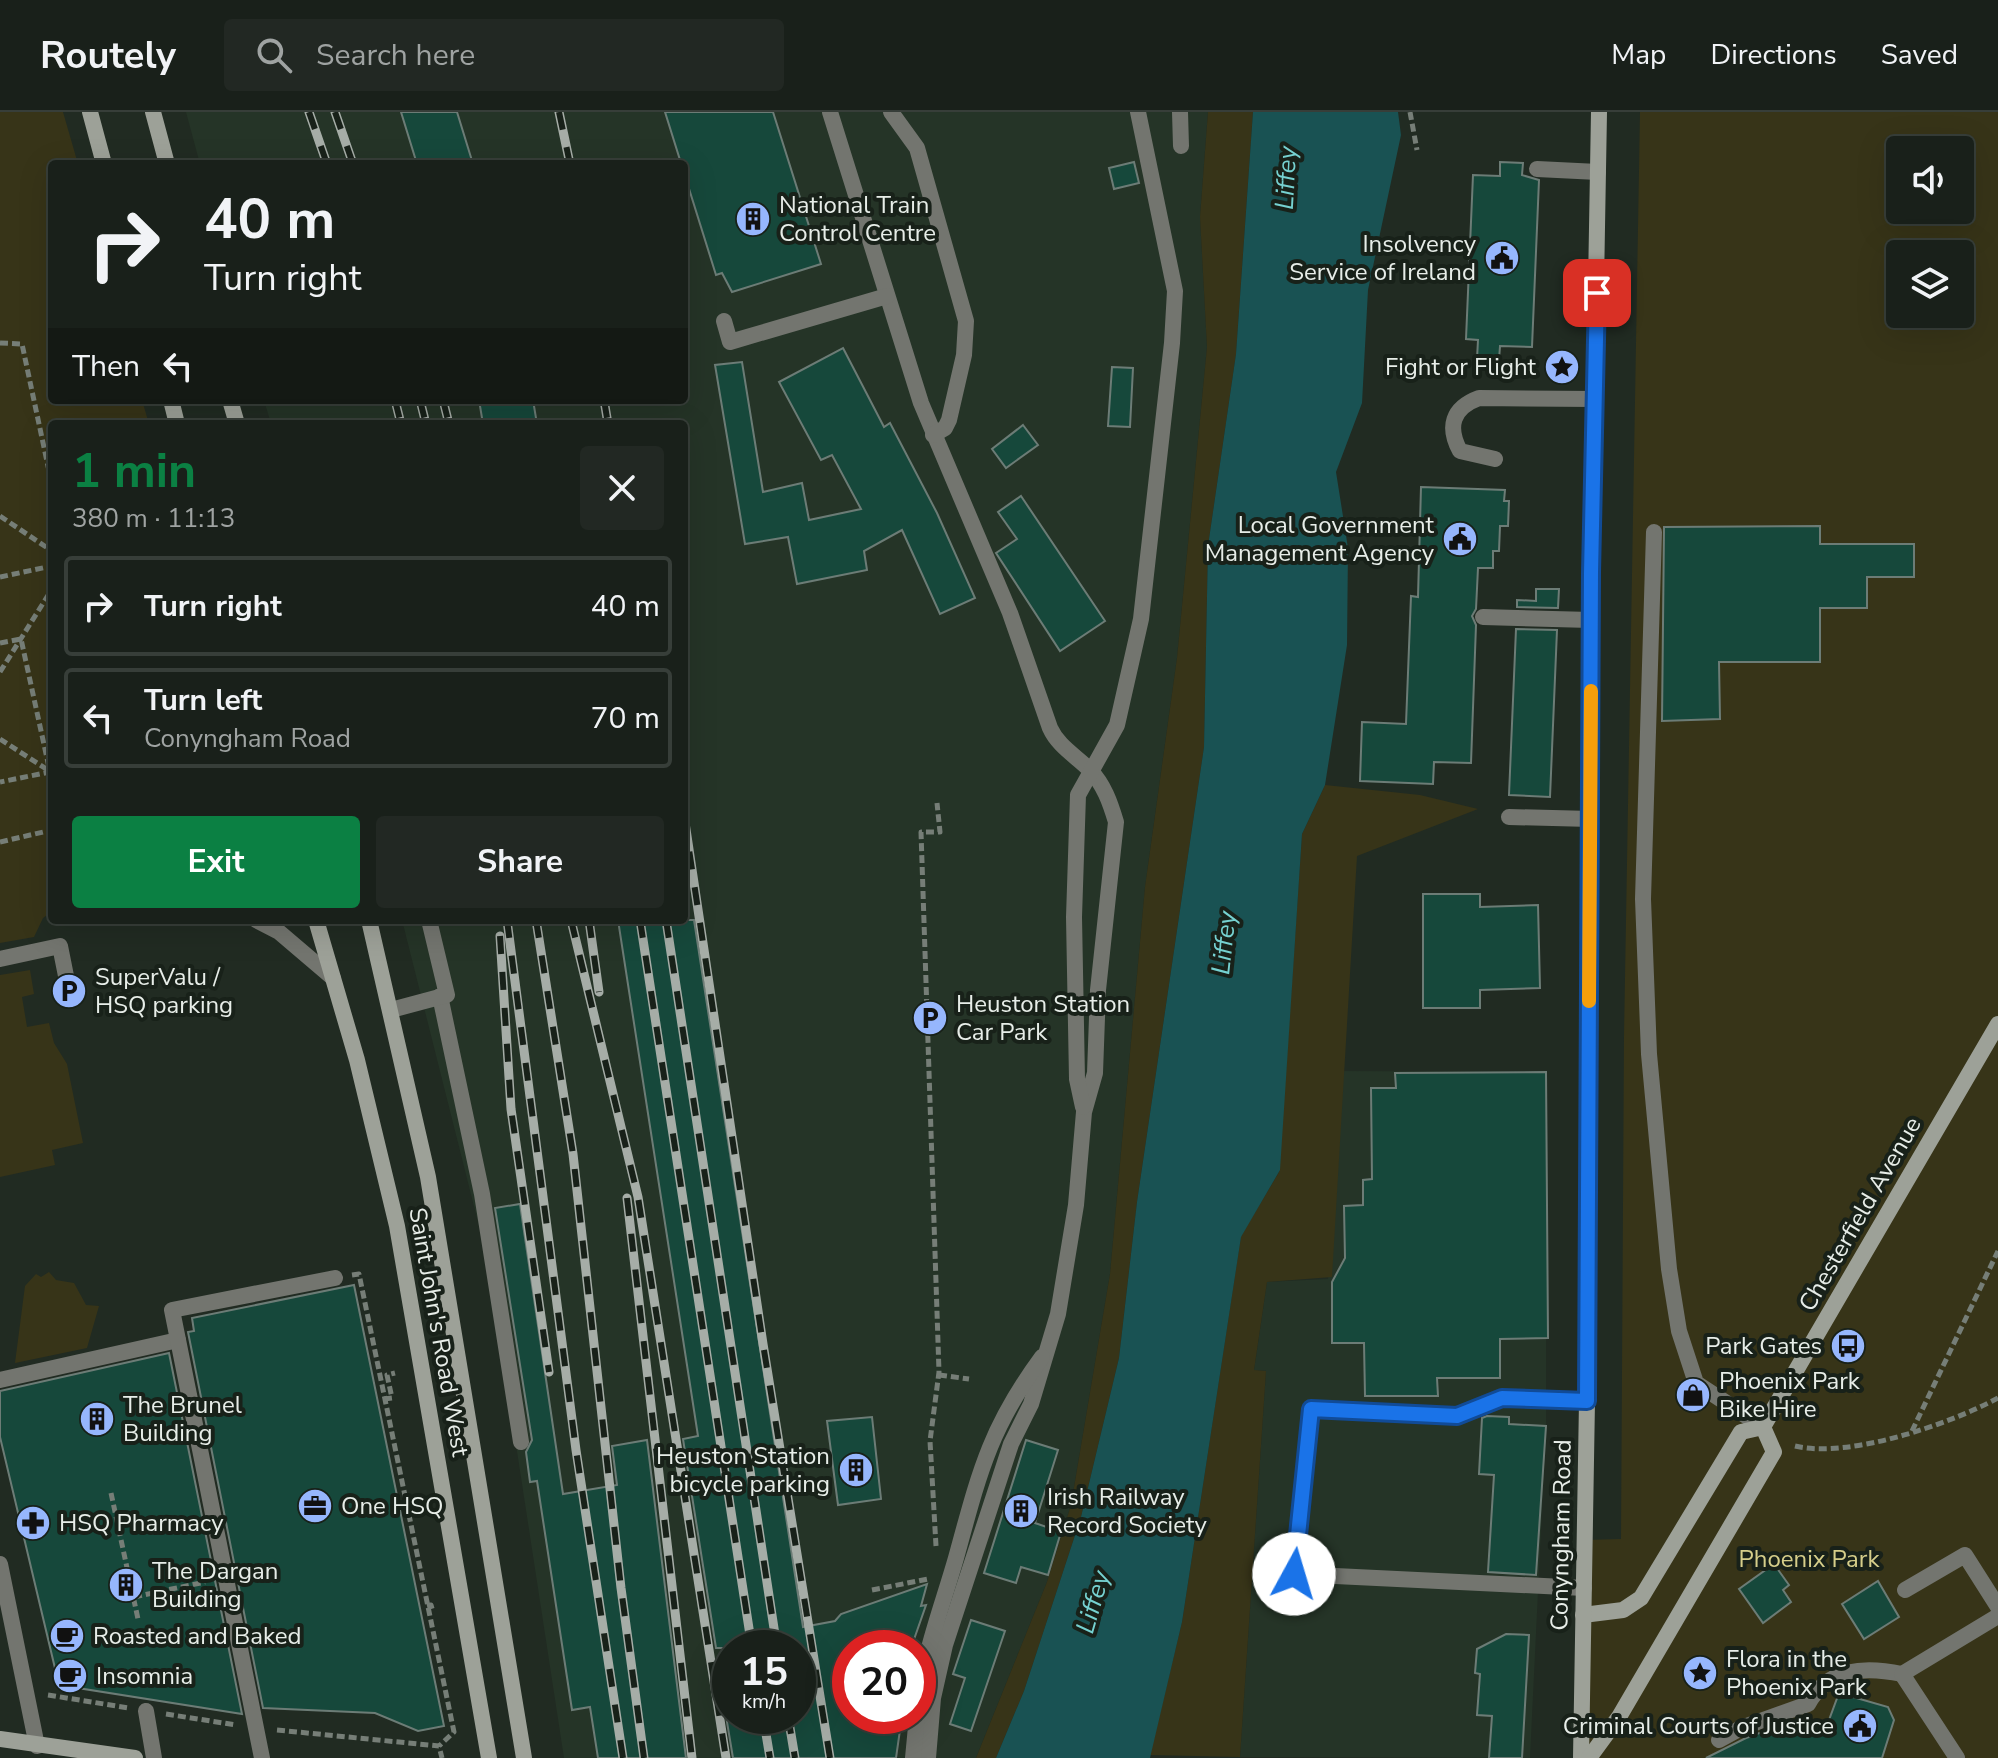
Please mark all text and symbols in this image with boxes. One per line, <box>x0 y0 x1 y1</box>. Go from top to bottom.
search box <box>224 19 784 91</box>
text: Routely <box>40 30 176 81</box>
icon: search <box>252 33 296 77</box>
text: Search here <box>316 35 475 76</box>
text: Map <box>1611 36 1666 74</box>
text: Directions <box>1710 36 1837 74</box>
text: Saved <box>1881 36 1958 74</box>
map controls <box>1886 136 1974 328</box>
button: sound <box>1886 136 1974 224</box>
water label: Liffey <box>1267 144 1305 211</box>
text: 40 m <box>204 181 335 258</box>
place label: National Train Control Centre <box>779 189 936 249</box>
icon: right <box>72 192 176 296</box>
building icon: National Train Control Centre <box>734 200 772 238</box>
place label: Insolvency Service of Ireland <box>1289 228 1477 288</box>
public building icon: Insolvency Service of Ireland <box>1483 239 1521 277</box>
button: layers <box>1886 240 1974 328</box>
text: Turn right <box>204 254 361 303</box>
pin <box>1563 259 1631 327</box>
icon: arrive <box>1575 271 1619 315</box>
icon: left <box>156 344 200 388</box>
text: Then <box>72 346 140 387</box>
place icon: Fight or Flight <box>1543 348 1581 386</box>
place label: Fight or Flight <box>1385 351 1537 383</box>
text: 1 min <box>72 438 196 504</box>
button: close <box>580 446 664 530</box>
text: 380 m · 11:13 <box>72 501 235 536</box>
place label: Local Government Management Agency <box>1205 509 1435 569</box>
public building icon: Local Government Management Agency <box>1441 520 1479 558</box>
icon: right <box>76 584 120 628</box>
text: Turn right <box>144 586 282 627</box>
text: 40 m <box>591 586 660 627</box>
text: Turn left <box>144 680 262 721</box>
icon: left <box>76 696 120 740</box>
text: 70 m <box>591 698 660 739</box>
text: Conyngham Road <box>144 721 351 756</box>
button: Exit <box>72 816 360 908</box>
button: Share <box>376 816 664 908</box>
water label: Liffey <box>1203 908 1245 977</box>
place label: SuperValu / HSQ parking <box>95 961 233 1021</box>
parking icon: SuperValu / HSQ parking <box>50 972 88 1010</box>
place label: Heuston Station Car Park <box>956 988 1130 1048</box>
parking icon: Heuston Station Car Park <box>911 999 949 1037</box>
street label: Chesterfield Avenue <box>1791 1111 1929 1317</box>
street label: Saint John's Road West <box>401 1205 477 1460</box>
bus stop icon: Park Gates <box>1829 1327 1867 1365</box>
place label: Park Gates <box>1705 1330 1822 1362</box>
place label: Phoenix Park Bike Hire <box>1719 1365 1861 1425</box>
shop icon: Phoenix Park Bike Hire <box>1674 1376 1712 1414</box>
place label: The Brunel Building <box>123 1389 242 1449</box>
building icon: The Brunel Building <box>78 1400 116 1438</box>
street label: Conyngham Road <box>1543 1439 1579 1631</box>
place label: Heuston Station bicycle parking <box>656 1440 830 1500</box>
building icon: Heuston Station bicycle parking <box>837 1451 875 1489</box>
place label: Irish Railway Record Society <box>1047 1481 1207 1541</box>
office icon: One HSQ <box>296 1487 334 1525</box>
place label: One HSQ <box>341 1490 443 1522</box>
building icon: Irish Railway Record Society <box>1002 1492 1040 1530</box>
pharmacy icon: HSQ Pharmacy <box>14 1504 52 1542</box>
place label: HSQ Pharmacy <box>59 1507 224 1539</box>
position arrow <box>1252 1532 1336 1616</box>
park label: Phoenix Park <box>1739 1543 1880 1575</box>
place label: The Dargan Building <box>152 1555 278 1615</box>
water label: Liffey <box>1067 1565 1119 1637</box>
building icon: The Dargan Building <box>107 1566 145 1604</box>
cafe icon: Roasted and Baked <box>48 1617 86 1655</box>
place label: Roasted and Baked <box>93 1620 301 1652</box>
speed limit sign: 20 <box>832 1630 936 1734</box>
place label: Flora in the Phoenix Park <box>1726 1643 1868 1703</box>
text: 15 <box>740 1645 788 1699</box>
place icon: Flora in the Phoenix Park <box>1681 1654 1719 1692</box>
cafe icon: Insomnia <box>51 1657 89 1695</box>
place label: Insomnia <box>96 1660 193 1692</box>
text: km/h <box>742 1688 786 1715</box>
public building icon: Criminal Courts of Justice <box>1841 1707 1879 1745</box>
place label: Criminal Courts of Justice <box>1563 1710 1834 1742</box>

